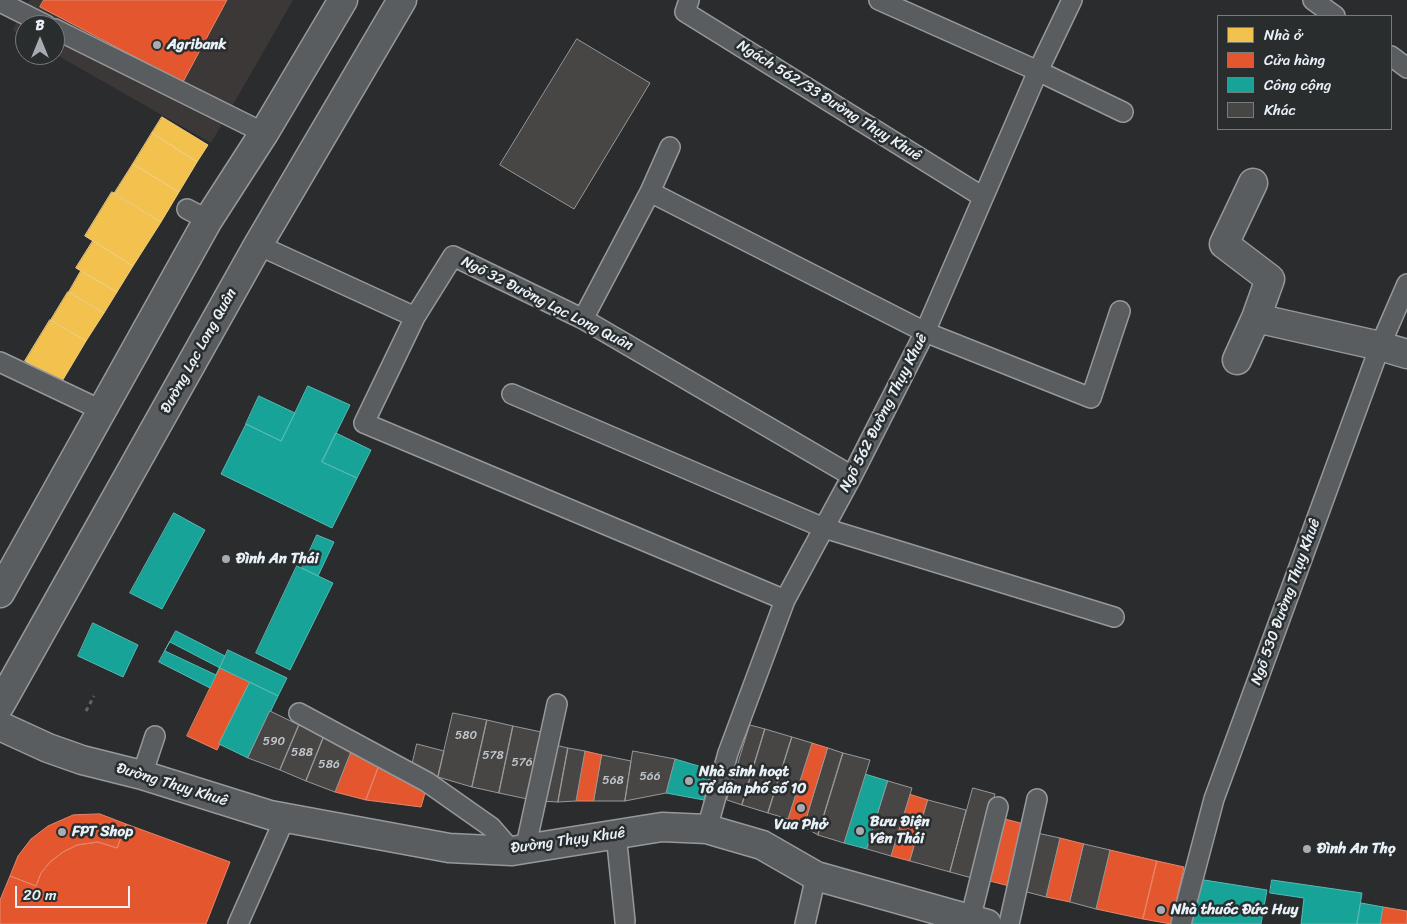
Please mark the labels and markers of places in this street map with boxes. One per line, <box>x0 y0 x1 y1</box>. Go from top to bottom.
place label: Agribank <box>167 36 226 54</box>
marker: Agribank <box>151 39 163 51</box>
place label: Đình An Thái <box>236 550 319 568</box>
marker: Đình An Thái <box>220 553 232 565</box>
place label: Nhà sinh hoạt Tổ dân phố số 10 <box>699 763 807 798</box>
marker: Nhà sinh hoạt Tổ dân phố số 10 <box>683 775 695 787</box>
marker: Vua Phở <box>795 802 807 814</box>
place label: Bưu Điện Yên Thái <box>870 813 930 848</box>
place label: Vua Phở <box>774 816 828 834</box>
place label: FPT Shop <box>72 823 133 841</box>
marker: Bưu Điện Yên Thái <box>854 825 866 837</box>
marker: FPT Shop <box>56 826 68 838</box>
place label: Đình An Thọ <box>1317 840 1396 858</box>
marker: Đình An Thọ <box>1301 843 1313 855</box>
place label: Nhà thuốc Đức Huy <box>1171 901 1298 919</box>
marker: Nhà thuốc Đức Huy <box>1155 904 1167 916</box>

